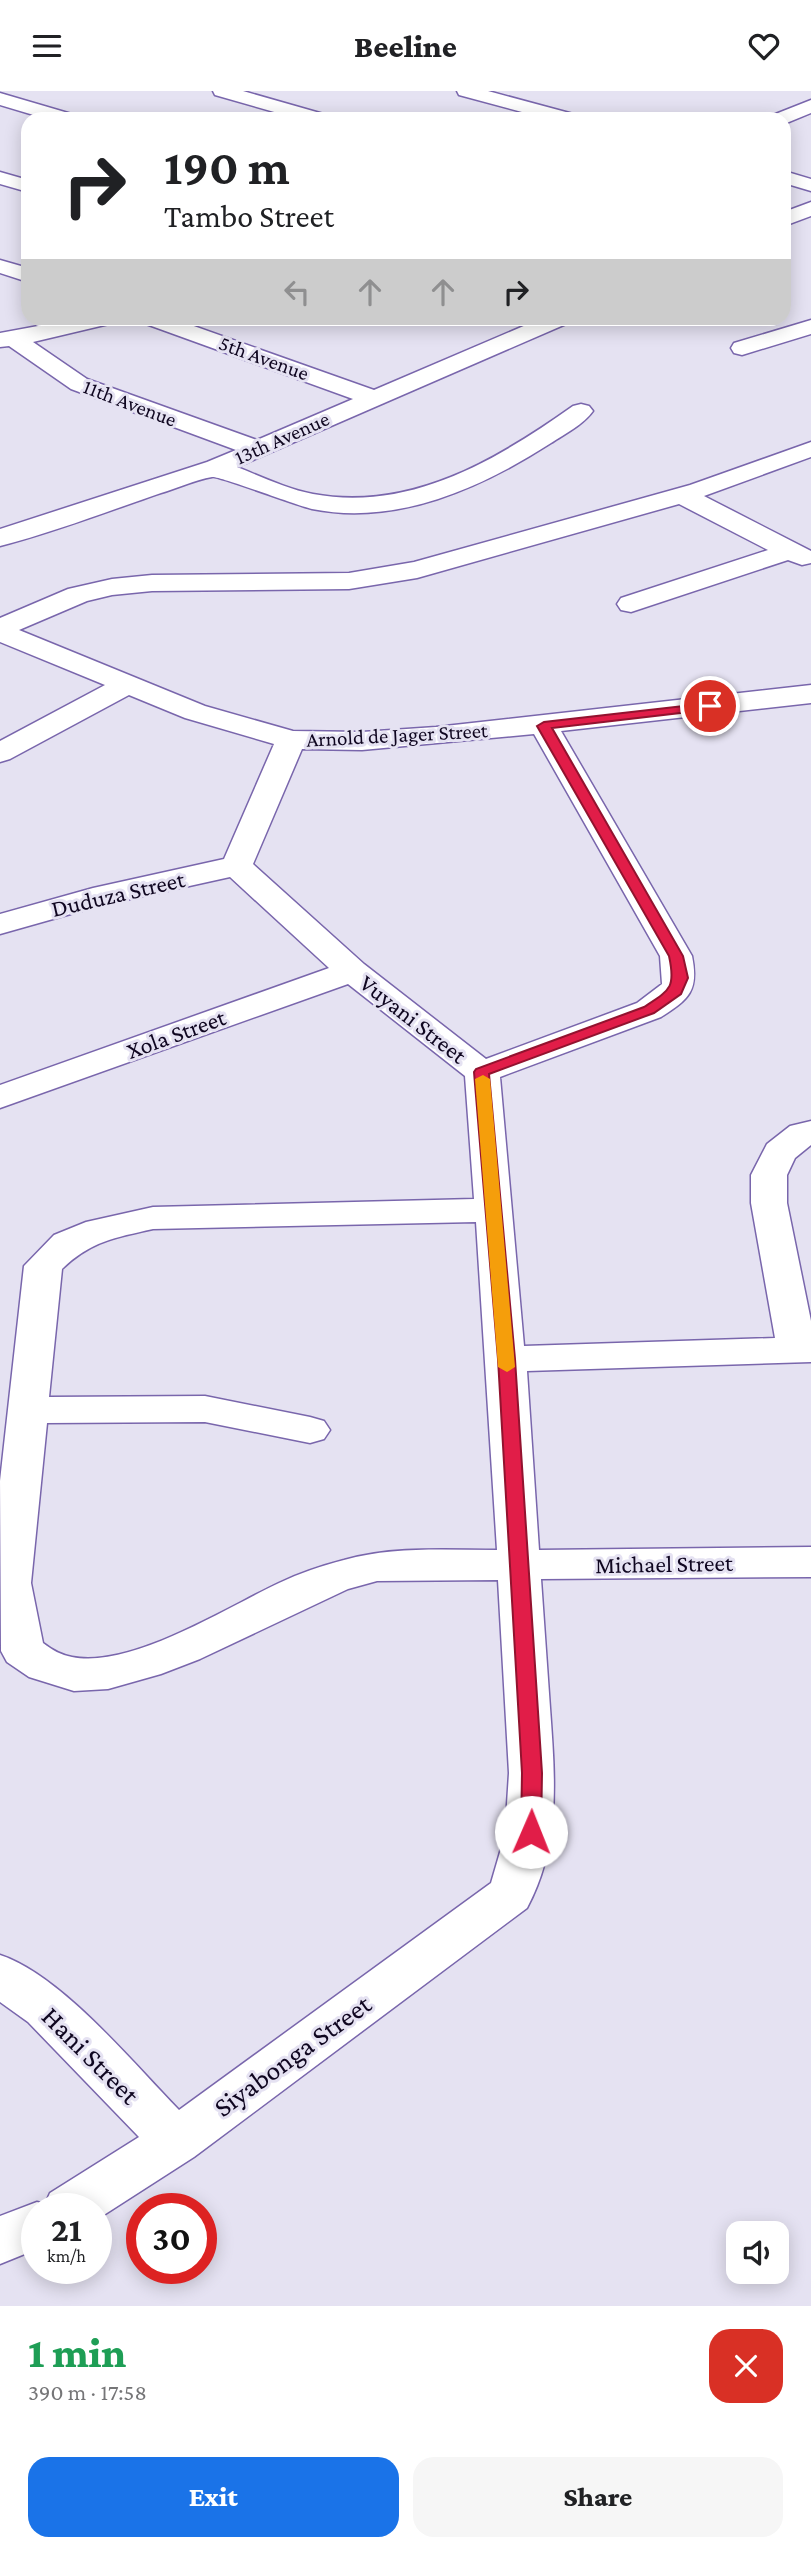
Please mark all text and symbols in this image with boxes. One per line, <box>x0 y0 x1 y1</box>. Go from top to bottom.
icon: menu <box>28 27 66 65</box>
icon: heart <box>745 27 783 65</box>
text: Beeline <box>354 28 457 64</box>
icon: right <box>49 140 140 231</box>
text: 190 m <box>164 140 290 195</box>
text: Tambo Street <box>164 198 334 234</box>
icon: left <box>278 273 316 311</box>
icon: ahead <box>351 273 389 311</box>
icon: ahead <box>424 273 462 311</box>
icon: right <box>497 273 535 311</box>
street label: 5th Avenue <box>216 331 312 385</box>
street label: 11th Avenue <box>80 374 180 432</box>
street label: 13th Avenue <box>231 407 333 469</box>
pin <box>680 676 740 736</box>
icon: arrive <box>691 687 729 725</box>
street label: Arnold de Jager Street <box>306 718 489 752</box>
street label: Duduza Street <box>49 865 188 922</box>
street label: Vuyani Street <box>355 969 473 1069</box>
street label: Xola Street <box>123 1003 230 1064</box>
street label: Michael Street <box>595 1549 734 1578</box>
position arrow <box>494 1795 568 1869</box>
street label: Siyabonga Street <box>208 1988 377 2123</box>
street label: Hani Street <box>36 2000 146 2111</box>
speed limit sign: 30 <box>126 2193 217 2284</box>
text: 21 <box>51 2210 82 2249</box>
map controls <box>726 2221 789 2284</box>
button: sound <box>726 2221 789 2284</box>
text: km/h <box>47 2246 86 2266</box>
text: 1 min <box>28 2329 126 2376</box>
button: close <box>709 2329 783 2403</box>
text: 390 m · 17:58 <box>28 2379 147 2405</box>
button: Exit <box>28 2457 399 2537</box>
button: Share <box>413 2457 783 2537</box>

